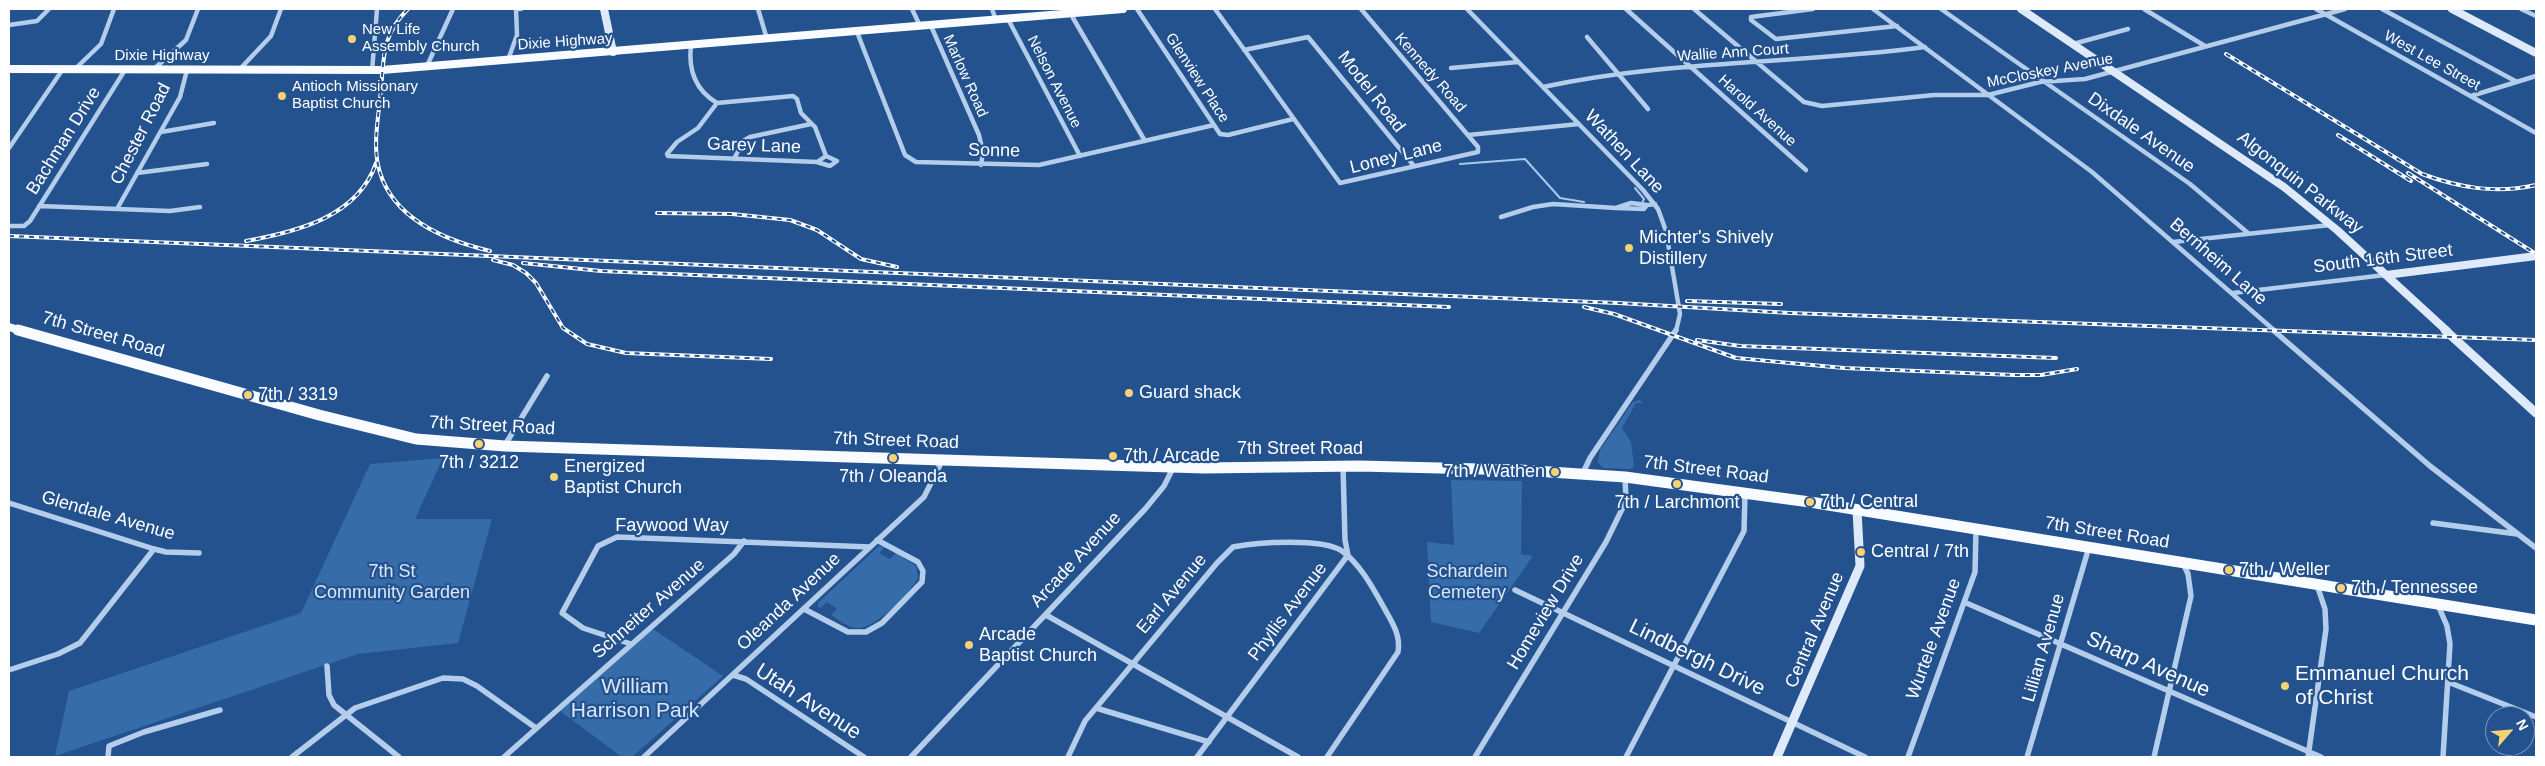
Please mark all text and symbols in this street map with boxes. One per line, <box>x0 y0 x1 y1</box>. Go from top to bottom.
place label: New Life Assembly Church <box>362 21 480 56</box>
street label: West Lee Street <box>2381 27 2483 95</box>
street label: Dixie Highway <box>517 30 613 54</box>
street label: Glenview Place <box>1161 30 1233 126</box>
street label: Kennedy Road <box>1391 30 1469 116</box>
street label: Marlow Road <box>939 32 991 120</box>
marker: New Life Assembly Church <box>346 33 358 45</box>
street label: Nelson Avenue <box>1023 33 1085 131</box>
street label: Wallie Ann Court <box>1677 40 1789 66</box>
street label: Dixie Highway <box>114 47 210 65</box>
street label: Model Road <box>1333 47 1409 137</box>
street label: McCloskey Avenue <box>1985 50 2115 92</box>
street label: Harold Avenue <box>1714 71 1800 151</box>
place label: Antioch Missionary Baptist Church <box>292 78 418 113</box>
street label: Chester Road <box>106 80 176 188</box>
street label: Bachman Drive <box>22 83 106 199</box>
street label: Dixdale Avenue <box>2083 88 2199 178</box>
marker: Antioch Missionary Baptist Church <box>276 90 288 102</box>
street label: Wathen Lane <box>1580 106 1668 198</box>
street label: Algonquin Parkway <box>2233 127 2367 239</box>
street label: Garey Lane <box>707 134 801 158</box>
street label: Loney Lane <box>1348 135 1444 179</box>
street label: Sonne <box>968 140 1020 162</box>
street label: Bernheim Lane <box>2165 214 2271 310</box>
place label: Michter's Shively Distillery <box>1639 227 1773 270</box>
street label: South 16th Street <box>2312 240 2454 278</box>
marker: Michter's Shively Distillery <box>1623 242 1635 254</box>
street label: 7th Street Road <box>39 307 167 363</box>
place label: Guard shack <box>1139 382 1241 404</box>
place label: 7th / 3319 <box>258 384 338 406</box>
marker: Guard shack <box>1123 387 1135 399</box>
marker: 7th / 3319 <box>242 389 254 401</box>
street label: 7th Street Road <box>428 412 556 440</box>
street label: 7th Street Road <box>833 428 959 454</box>
marker: 7th / 3212 <box>473 438 485 450</box>
street label: 7th Street Road <box>1237 438 1363 460</box>
place label: 7th / Arcade <box>1123 445 1220 467</box>
marker: 7th / Arcade <box>1107 450 1119 462</box>
place label: 7th / 3212 <box>439 452 519 474</box>
marker: 7th / Oleanda <box>887 452 899 464</box>
street label: 7th Street Road <box>1642 452 1770 488</box>
place label: Energized Baptist Church <box>564 456 682 498</box>
place label: 7th / Wathen <box>1444 461 1545 483</box>
place label: 7th / Oleanda <box>839 466 947 488</box>
marker: 7th / Wathen <box>1549 466 1561 478</box>
marker: Energized Baptist Church <box>548 471 560 483</box>
marker: 7th / Larchmont <box>1671 478 1683 490</box>
street label: Glendale Avenue <box>39 487 177 545</box>
place label: 7th / Central <box>1820 491 1918 513</box>
place label: 7th / Larchmont <box>1614 492 1740 514</box>
marker: 7th / Central <box>1804 496 1816 508</box>
street label: Arcade Avenue <box>1026 508 1126 612</box>
street label: 7th Street Road <box>2043 512 2171 554</box>
street label: Faywood Way <box>615 515 729 537</box>
place label: Central / 7th <box>1871 541 1969 563</box>
marker: Central / 7th <box>1855 546 1867 558</box>
street label: Oleanda Avenue <box>733 548 845 656</box>
street label: Earl Avenue <box>1132 550 1212 638</box>
street label: Homeview Drive <box>1503 550 1589 674</box>
street label: Schneiter Avenue <box>588 554 710 664</box>
street label: Phyllis Avenue <box>1244 558 1332 666</box>
place label: 7th / Weller <box>2239 559 2330 581</box>
park label: 7th St Community Garden <box>314 561 470 604</box>
park label: Schardein Cemetery <box>1426 561 1508 604</box>
marker: 7th / Weller <box>2223 564 2235 576</box>
street label: Central Avenue <box>1781 569 1849 691</box>
street label: Wurtele Avenue <box>1902 575 1966 703</box>
place label: 7th / Tennessee <box>2351 577 2478 599</box>
marker: 7th / Tennessee <box>2335 582 2347 594</box>
street label: Lillian Avenue <box>2018 591 2070 705</box>
street label: Lindbergh Drive <box>1625 614 1769 702</box>
place label: Arcade Baptist Church <box>979 624 1097 666</box>
street label: Sharp Avenue <box>2082 626 2214 704</box>
marker: Arcade Baptist Church <box>963 639 975 651</box>
street label: Utah Avenue <box>750 658 866 746</box>
place label: Emmanuel Church of Christ <box>2295 661 2469 711</box>
park label: William Harrison Park <box>571 674 699 724</box>
marker: Emmanuel Church of Christ <box>2279 680 2291 692</box>
north arrow <box>2485 706 2535 756</box>
text: N <box>2513 717 2532 733</box>

